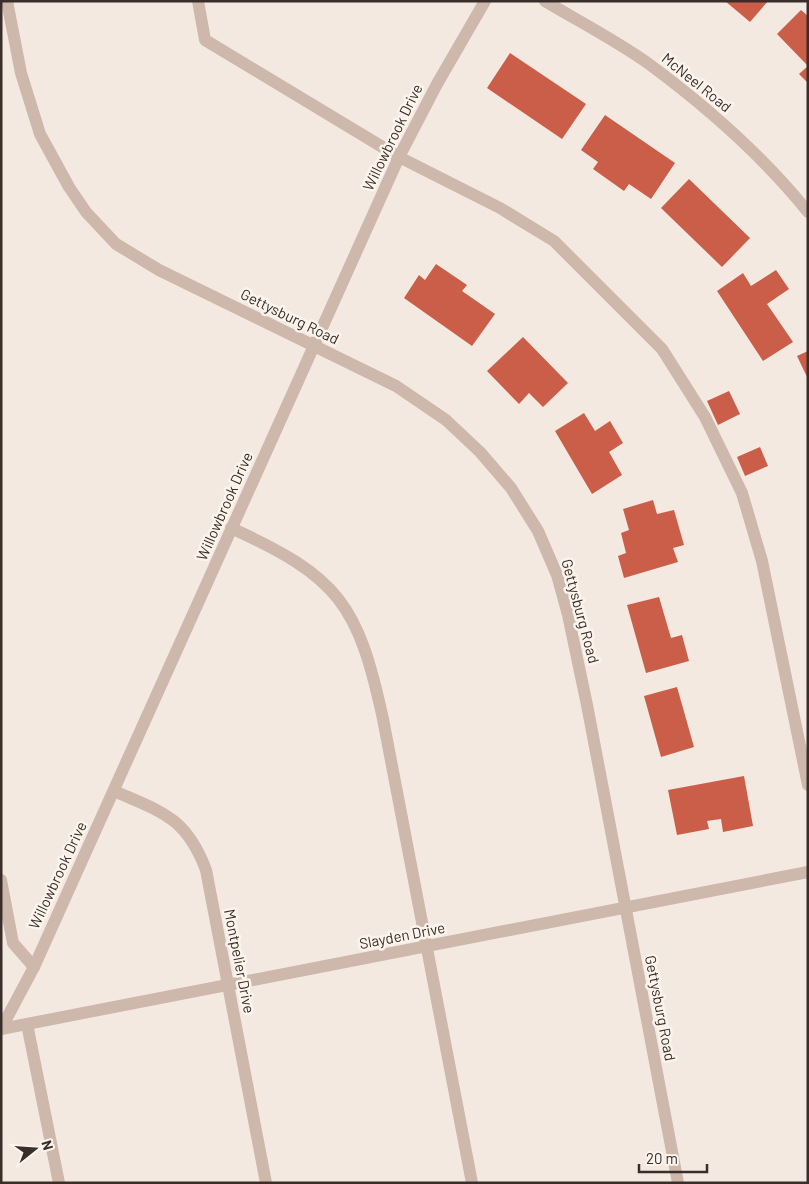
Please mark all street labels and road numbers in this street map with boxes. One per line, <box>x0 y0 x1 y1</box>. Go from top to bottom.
street label: McNeel Road <box>659 48 735 116</box>
street label: Willowbrook Drive <box>358 81 426 193</box>
street label: Gettysburg Road <box>238 284 342 348</box>
street label: Willowbrook Drive <box>192 449 256 563</box>
street label: Gettysburg Road <box>558 557 604 665</box>
street label: Willowbrook Drive <box>24 818 90 932</box>
street label: Montpelier Drive <box>221 907 259 1015</box>
street label: Slayden Drive <box>358 918 446 952</box>
street label: Gettysburg Road <box>642 954 680 1062</box>

